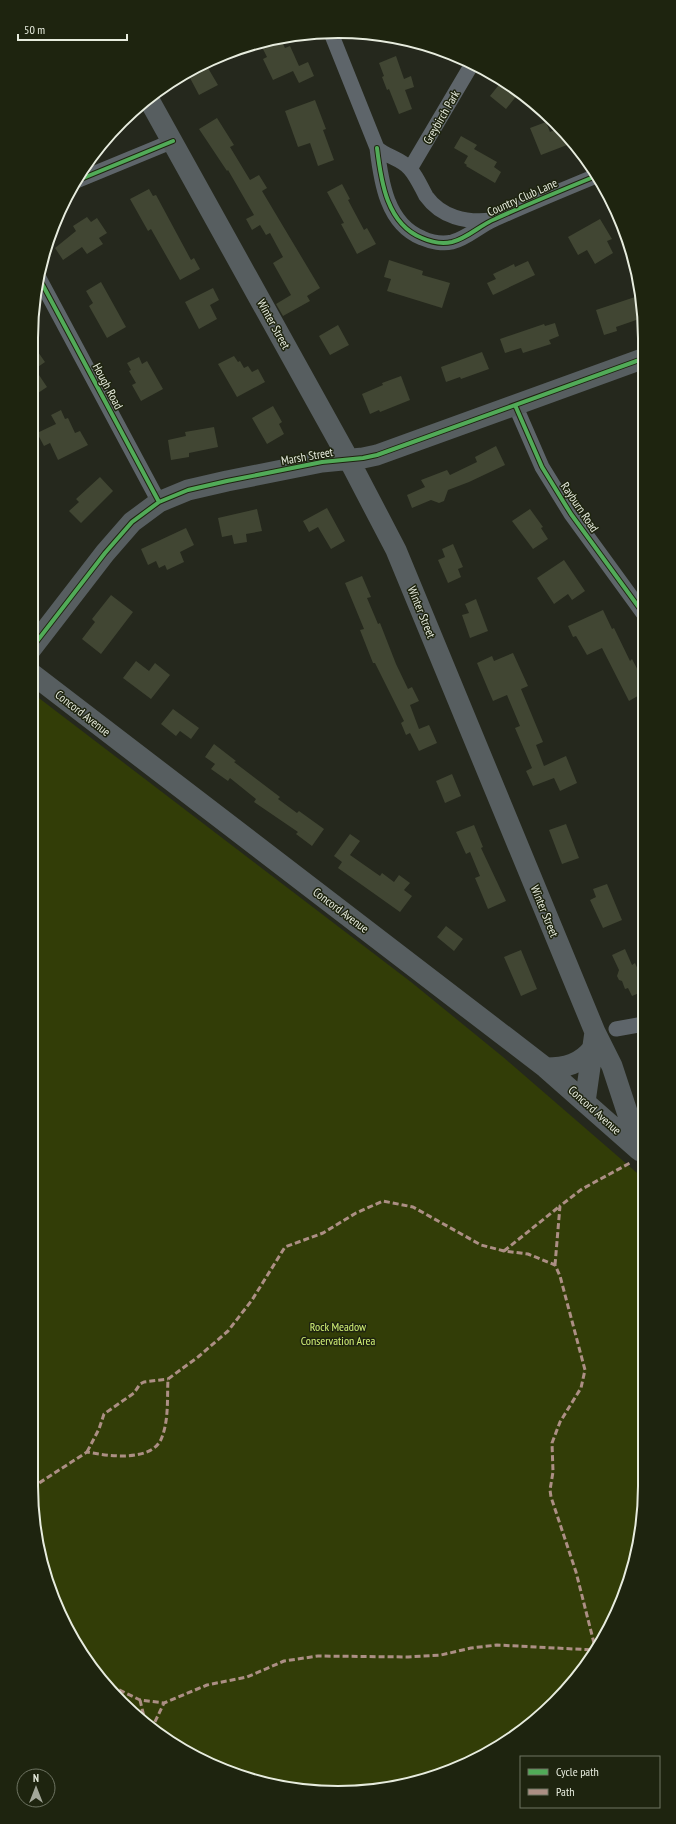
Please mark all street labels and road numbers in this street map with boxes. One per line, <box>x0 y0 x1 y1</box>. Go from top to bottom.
street label: Greybirch Park <box>420 87 463 147</box>
street label: Country Club Lane <box>485 175 559 219</box>
street label: Winter Street <box>254 296 294 352</box>
street label: Hough Road <box>90 360 126 412</box>
street label: Marsh Street <box>280 444 335 468</box>
street label: Rayburn Road <box>558 479 602 535</box>
street label: Winter Street <box>405 584 439 641</box>
street label: Concord Avenue <box>52 687 114 739</box>
street label: Winter Street <box>528 883 562 940</box>
street label: Concord Avenue <box>310 884 372 936</box>
street label: Concord Avenue <box>565 1082 625 1138</box>

